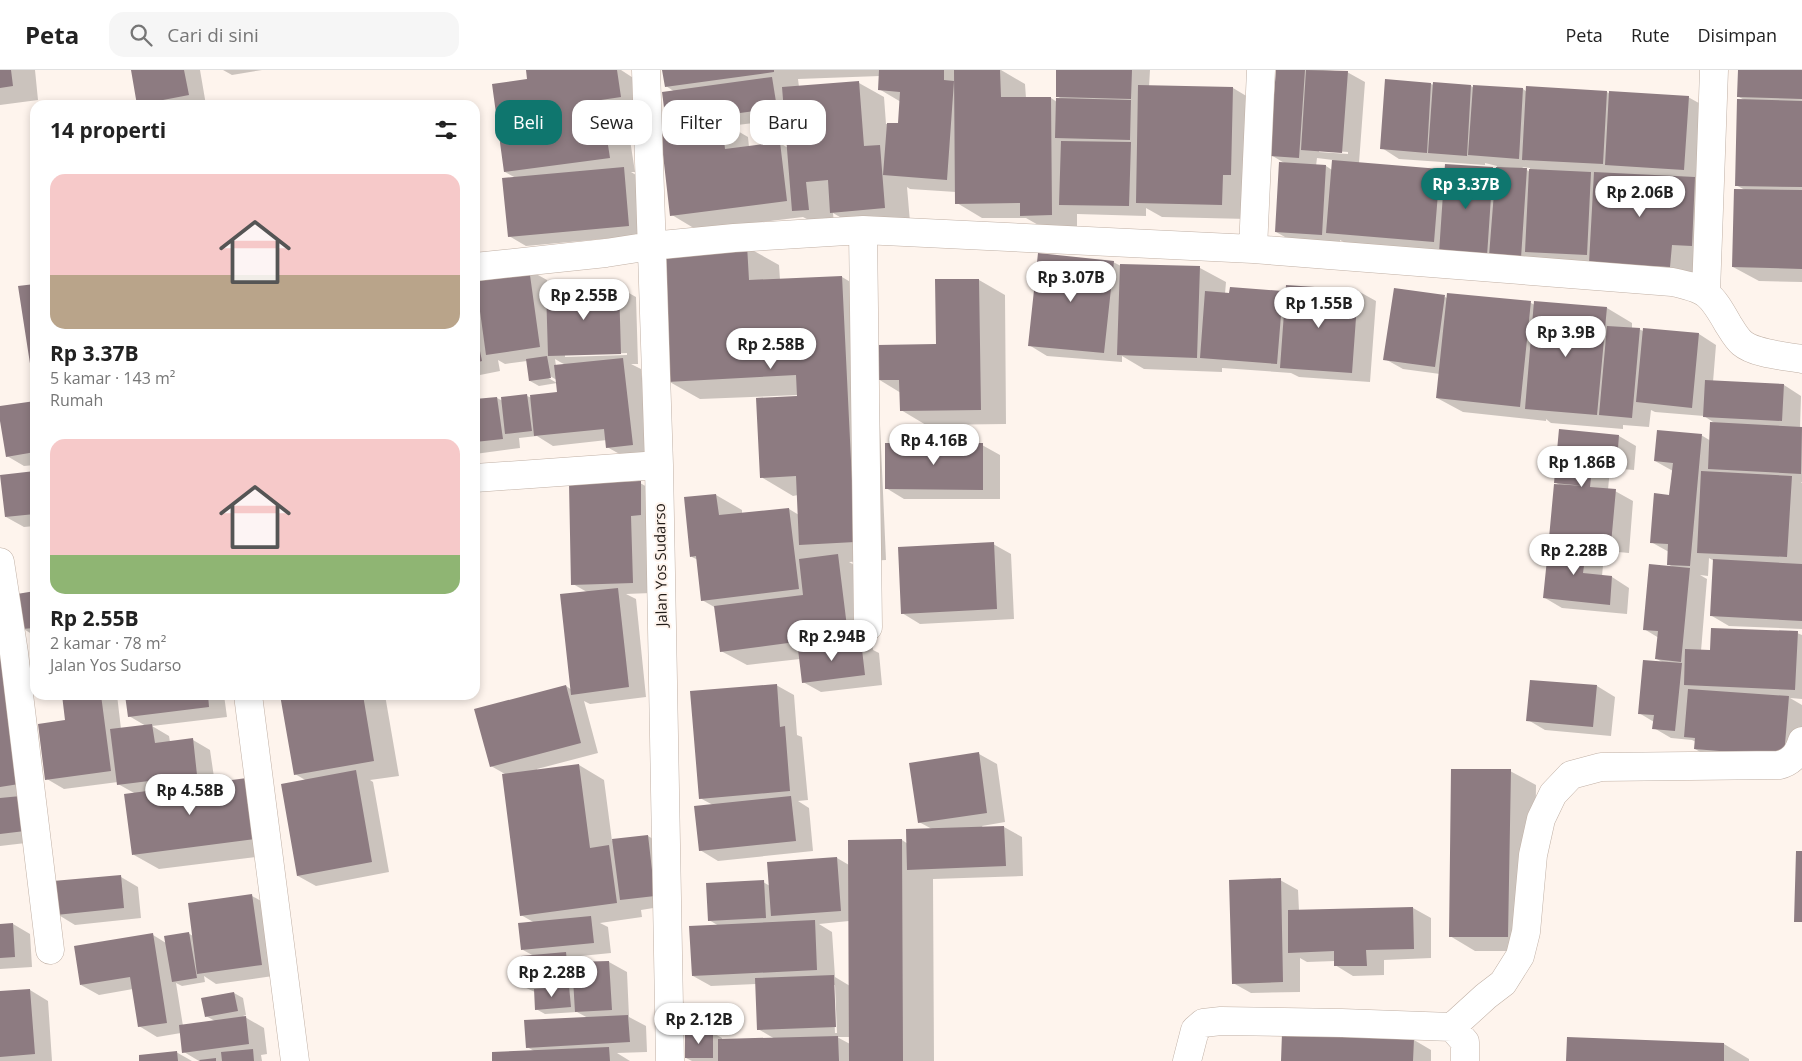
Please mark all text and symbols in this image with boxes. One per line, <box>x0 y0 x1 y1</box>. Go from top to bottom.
search box <box>109 12 459 57</box>
text: Peta <box>25 18 79 51</box>
icon: search <box>127 21 155 49</box>
text: Cari di sini <box>167 22 259 48</box>
text: Peta <box>1566 23 1603 47</box>
text: Rute <box>1631 23 1670 47</box>
text: Disimpan <box>1698 23 1777 47</box>
chip: Beli <box>495 100 562 145</box>
chip: Sewa <box>572 100 652 145</box>
chip: Filter <box>662 100 740 145</box>
chip: Baru <box>750 100 826 145</box>
text: 14 properti <box>50 116 166 144</box>
icon: filters <box>432 116 460 144</box>
pin: Rp 3.37B <box>1414 168 1518 210</box>
text: Rp 3.37B <box>1432 173 1500 195</box>
pin: Rp 2.06B <box>1588 176 1692 218</box>
text: Rp 2.06B <box>1606 181 1674 203</box>
icon: home <box>210 207 300 297</box>
pin: Rp 3.07B <box>1019 260 1123 303</box>
text: Rp 3.07B <box>1037 266 1105 288</box>
pin: Rp 2.55B <box>532 278 636 321</box>
text: Rp 2.55B <box>550 284 618 306</box>
pin: Rp 1.55B <box>1267 286 1371 329</box>
text: Rp 1.55B <box>1285 292 1353 314</box>
pin: Rp 3.9B <box>1520 316 1612 358</box>
text: Rp 3.9B <box>1537 321 1595 343</box>
pin: Rp 2.58B <box>719 328 823 370</box>
text: Rp 2.58B <box>737 333 805 355</box>
text: Rp 3.37B <box>50 339 139 367</box>
text: 5 kamar · 143 m² <box>50 367 175 389</box>
text: Rumah <box>50 389 103 411</box>
pin: Rp 4.16B <box>882 424 986 466</box>
text: Rp 4.16B <box>900 429 968 451</box>
pin: Rp 1.86B <box>1530 446 1634 488</box>
text: Rp 1.86B <box>1548 451 1616 473</box>
icon: home <box>210 472 300 562</box>
street label: Jalan Yos Sudarso <box>649 503 671 629</box>
pin: Rp 2.28B <box>1522 534 1626 576</box>
text: Rp 2.28B <box>1540 539 1608 561</box>
text: Rp 2.55B <box>50 604 139 632</box>
pin: Rp 2.94B <box>780 620 884 662</box>
text: Rp 2.94B <box>798 625 866 647</box>
text: 2 kamar · 78 m² <box>50 632 166 654</box>
text: Jalan Yos Sudarso <box>50 654 182 676</box>
pin: Rp 4.58B <box>138 774 242 816</box>
text: Rp 4.58B <box>156 779 224 801</box>
pin: Rp 2.28B <box>500 956 604 998</box>
text: Rp 2.28B <box>518 961 586 983</box>
pin: Rp 2.12B <box>647 1002 751 1045</box>
text: Rp 2.12B <box>665 1008 733 1030</box>

